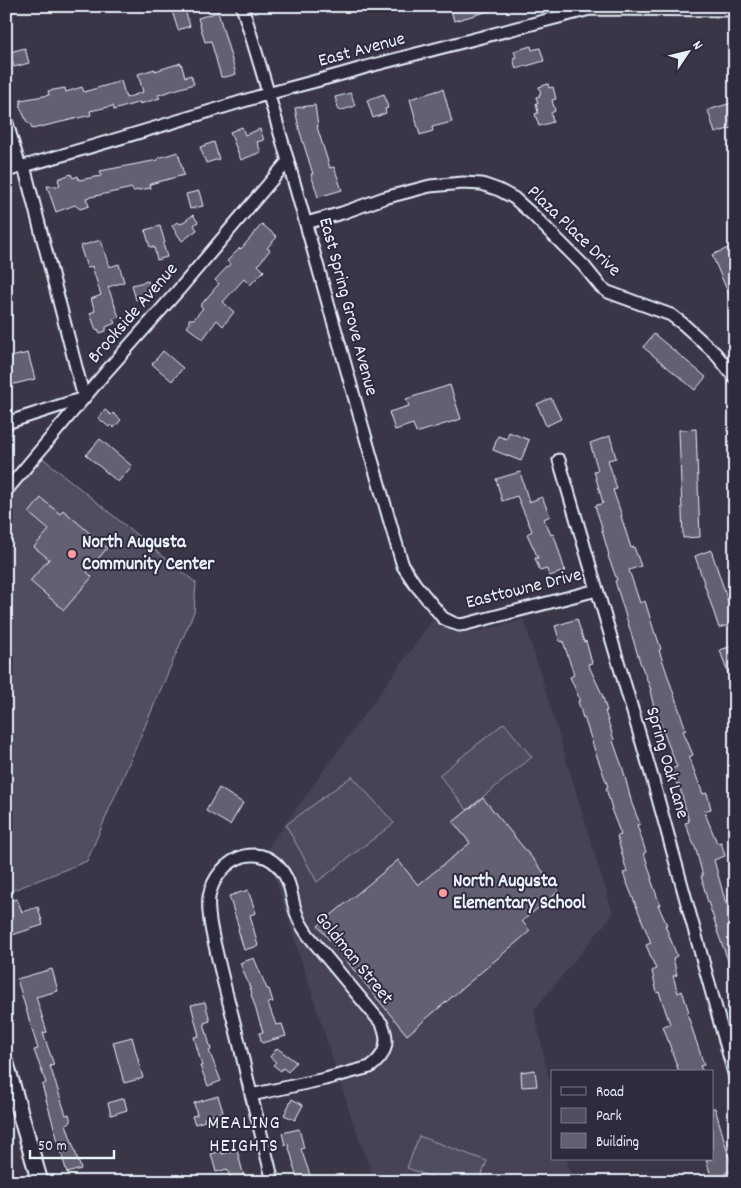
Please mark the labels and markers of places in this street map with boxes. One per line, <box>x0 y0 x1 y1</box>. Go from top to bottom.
place label: North Augusta Community Center <box>82 530 215 579</box>
marker: North Augusta Community Center <box>66 548 78 560</box>
place label: North Augusta Elementary School <box>453 869 586 918</box>
marker: North Augusta Elementary School <box>437 887 449 899</box>

